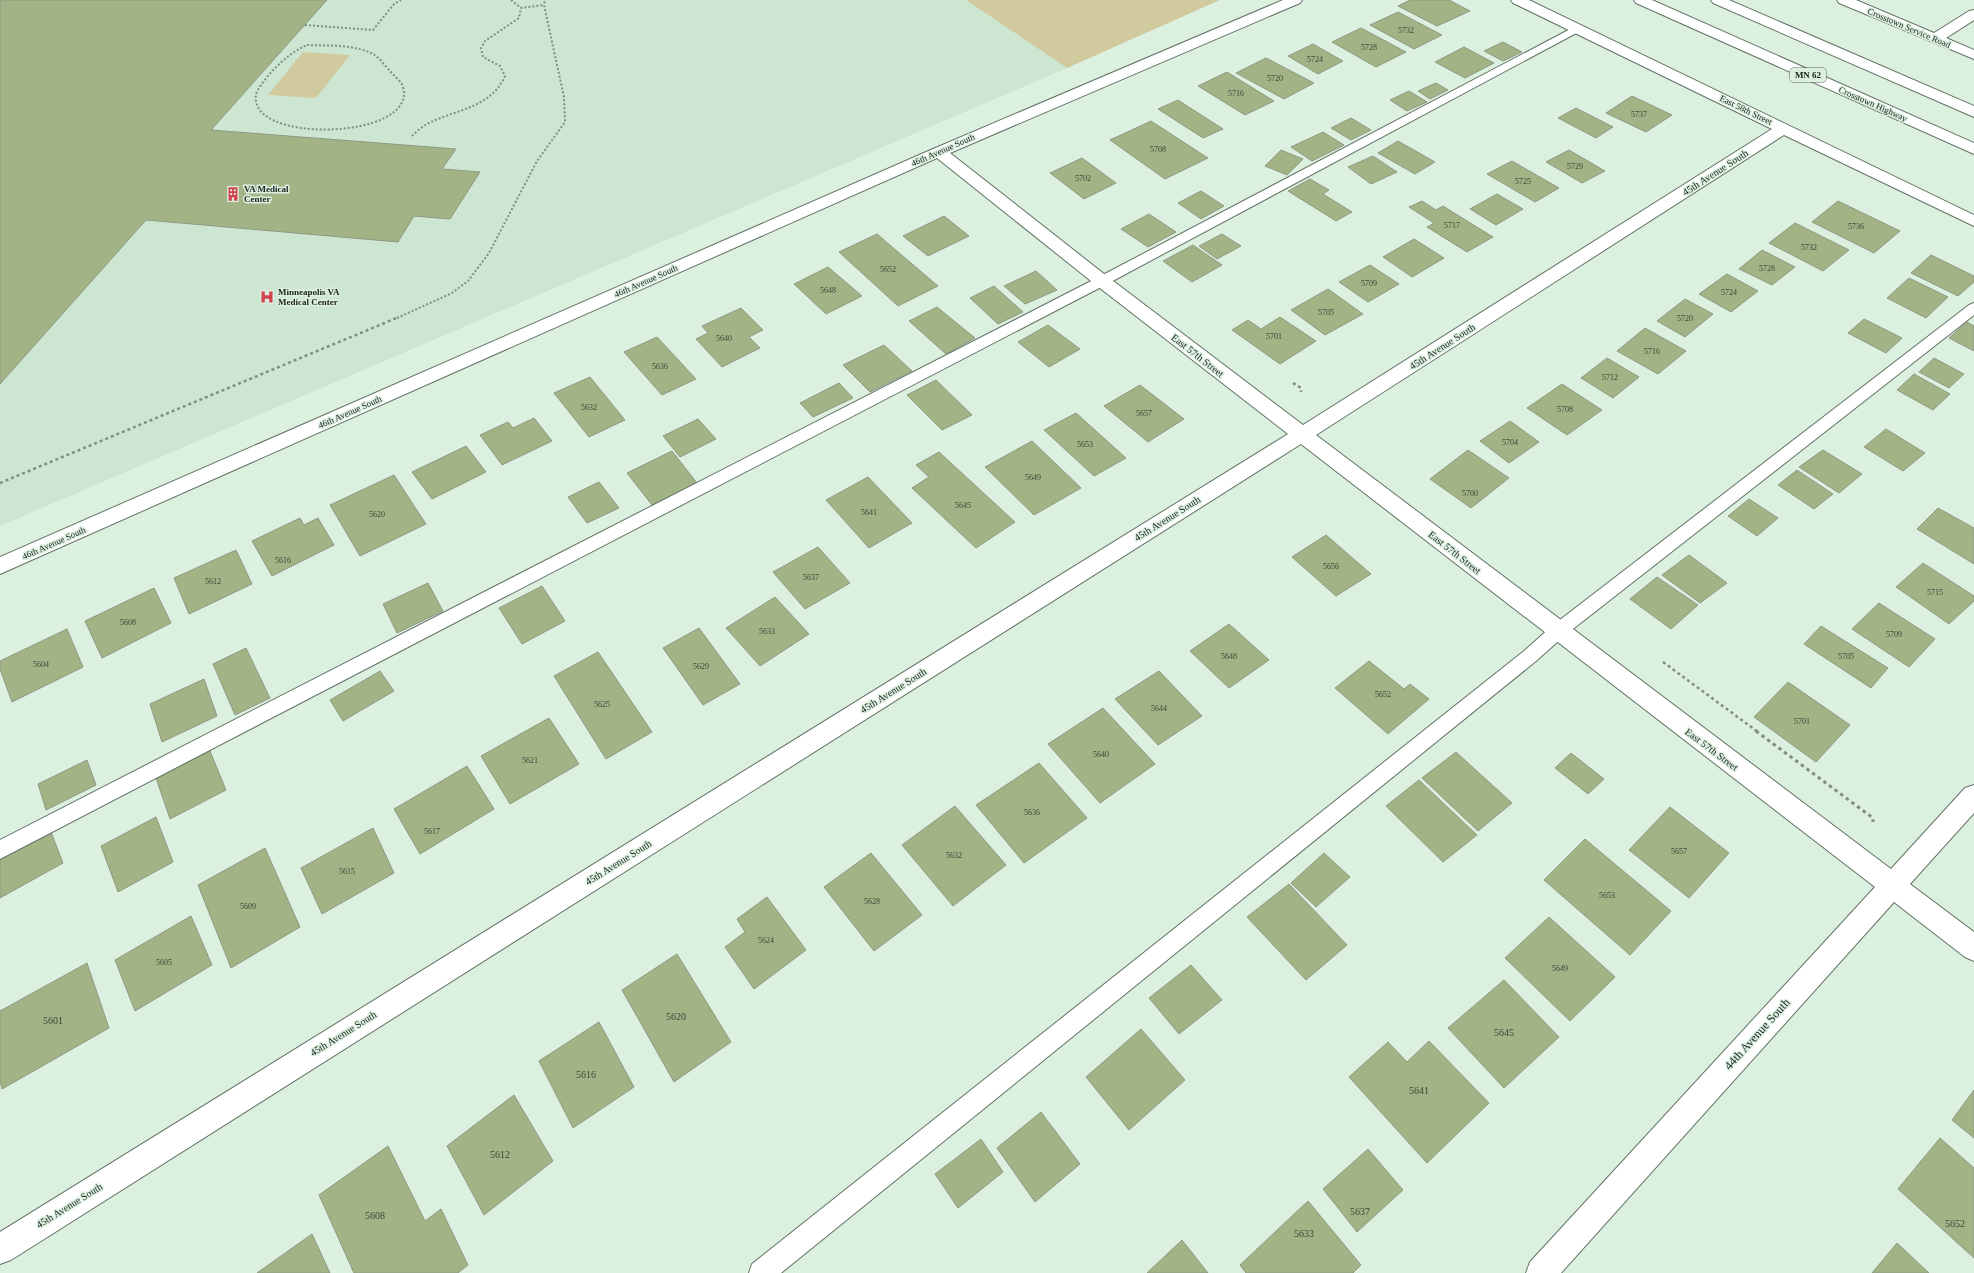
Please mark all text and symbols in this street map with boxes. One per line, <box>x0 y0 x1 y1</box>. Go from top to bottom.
street label: Crosstown Service Road <box>1866 6 1952 50</box>
house number: 5732 <box>1398 26 1414 35</box>
house number: 5728 <box>1361 43 1377 52</box>
house number: 5724 <box>1307 55 1323 64</box>
road number: MN 62 <box>1790 68 1826 82</box>
house number: 5720 <box>1267 74 1283 83</box>
street label: Crosstown Highway <box>1837 84 1909 124</box>
house number: 5716 <box>1228 89 1244 98</box>
street label: East 58th Street <box>1718 93 1774 127</box>
house number: 5737 <box>1631 110 1647 119</box>
street label: 46th Avenue South <box>910 131 977 168</box>
house number: 5708 <box>1150 145 1166 154</box>
street label: 45th Avenue South <box>1680 147 1750 198</box>
house number: 5729 <box>1567 162 1583 171</box>
house number: 5702 <box>1075 174 1091 183</box>
house number: 5725 <box>1515 177 1531 186</box>
place label: VA Medical Center <box>244 184 289 204</box>
building icon: VA Medical Center <box>225 186 241 202</box>
house number: 5717 <box>1444 221 1460 230</box>
house number: 5736 <box>1848 222 1864 231</box>
house number: 5732 <box>1801 243 1817 252</box>
street label: 46th Avenue South <box>613 262 680 299</box>
house number: 5728 <box>1759 264 1775 273</box>
house number: 5652 <box>880 265 896 274</box>
house number: 5709 <box>1361 279 1377 288</box>
house number: 5648 <box>820 286 836 295</box>
place label: Minneapolis VA Medical Center <box>278 287 340 307</box>
house number: 5724 <box>1721 288 1737 297</box>
hospital icon: Minneapolis VA Medical Center <box>259 289 275 305</box>
house number: 5705 <box>1318 308 1334 317</box>
house number: 5720 <box>1677 314 1693 323</box>
street label: 45th Avenue South <box>1407 321 1477 372</box>
street label: East 57th Street <box>1169 332 1226 379</box>
house number: 5701 <box>1266 332 1282 341</box>
house number: 5640 <box>716 334 732 343</box>
house number: 5716 <box>1644 347 1660 356</box>
house number: 5636 <box>652 362 668 371</box>
house number: 5712 <box>1602 373 1618 382</box>
street label: 46th Avenue South <box>317 393 384 430</box>
house number: 5632 <box>581 403 597 412</box>
house number: 5708 <box>1557 405 1573 414</box>
house number: 5657 <box>1136 409 1152 418</box>
house number: 5704 <box>1502 438 1518 447</box>
house number: 5653 <box>1077 440 1093 449</box>
house number: 5649 <box>1025 473 1041 482</box>
house number: 5700 <box>1462 489 1478 498</box>
street label: 45th Avenue South <box>1132 494 1202 543</box>
house number: 5645 <box>955 501 971 510</box>
house number: 5641 <box>861 508 877 517</box>
house number: 5620 <box>369 510 385 519</box>
street label: 46th Avenue South <box>21 524 88 561</box>
street label: East 57th Street <box>1426 529 1483 576</box>
house number: 5616 <box>275 556 291 565</box>
house number: 5656 <box>1323 562 1339 571</box>
house number: 5637 <box>803 573 819 582</box>
house number: 5612 <box>205 577 221 586</box>
house number: 5715 <box>1927 588 1943 597</box>
house number: 5608 <box>120 618 136 627</box>
house number: 5633 <box>759 627 775 636</box>
house number: 5709 <box>1886 630 1902 639</box>
house number: 5648 <box>1221 652 1237 661</box>
house number: 5705 <box>1838 652 1854 661</box>
house number: 5604 <box>33 660 49 669</box>
house number: 5629 <box>693 662 709 671</box>
street label: 45th Avenue South <box>858 666 928 715</box>
house number: 5652 <box>1375 690 1391 699</box>
house number: 5625 <box>594 700 610 709</box>
house number: 5644 <box>1151 704 1167 713</box>
house number: 5701 <box>1794 717 1810 726</box>
street label: East 57th Street <box>1683 726 1740 773</box>
house number: 5640 <box>1093 750 1109 759</box>
house number: 5621 <box>522 756 538 765</box>
house number: 5636 <box>1024 808 1040 817</box>
house number: 5617 <box>424 827 440 836</box>
street label: 45th Avenue South <box>583 838 653 887</box>
house number: 5657 <box>1671 847 1687 856</box>
house number: 5632 <box>946 851 962 860</box>
house number: 5615 <box>339 867 355 876</box>
house number: 5653 <box>1599 891 1615 900</box>
house number: 5628 <box>864 897 880 906</box>
house number: 5609 <box>240 902 256 911</box>
house number: 5624 <box>758 936 774 945</box>
house number: 5605 <box>156 958 172 967</box>
house number: 5649 <box>1552 964 1568 973</box>
street label: 44th Avenue South <box>1721 995 1793 1073</box>
street label: 45th Avenue South <box>308 1009 378 1058</box>
house number: 5620 <box>666 1011 686 1022</box>
house number: 5601 <box>43 1015 63 1026</box>
house number: 5645 <box>1494 1027 1514 1038</box>
house number: 5616 <box>576 1069 596 1080</box>
house number: 5641 <box>1409 1085 1429 1096</box>
house number: 5612 <box>490 1149 510 1160</box>
street label: 45th Avenue South <box>34 1181 104 1230</box>
house number: 5637 <box>1350 1206 1370 1217</box>
house number: 5608 <box>365 1210 385 1221</box>
house number: 5652 <box>1945 1218 1965 1229</box>
house number: 5633 <box>1294 1228 1314 1239</box>

